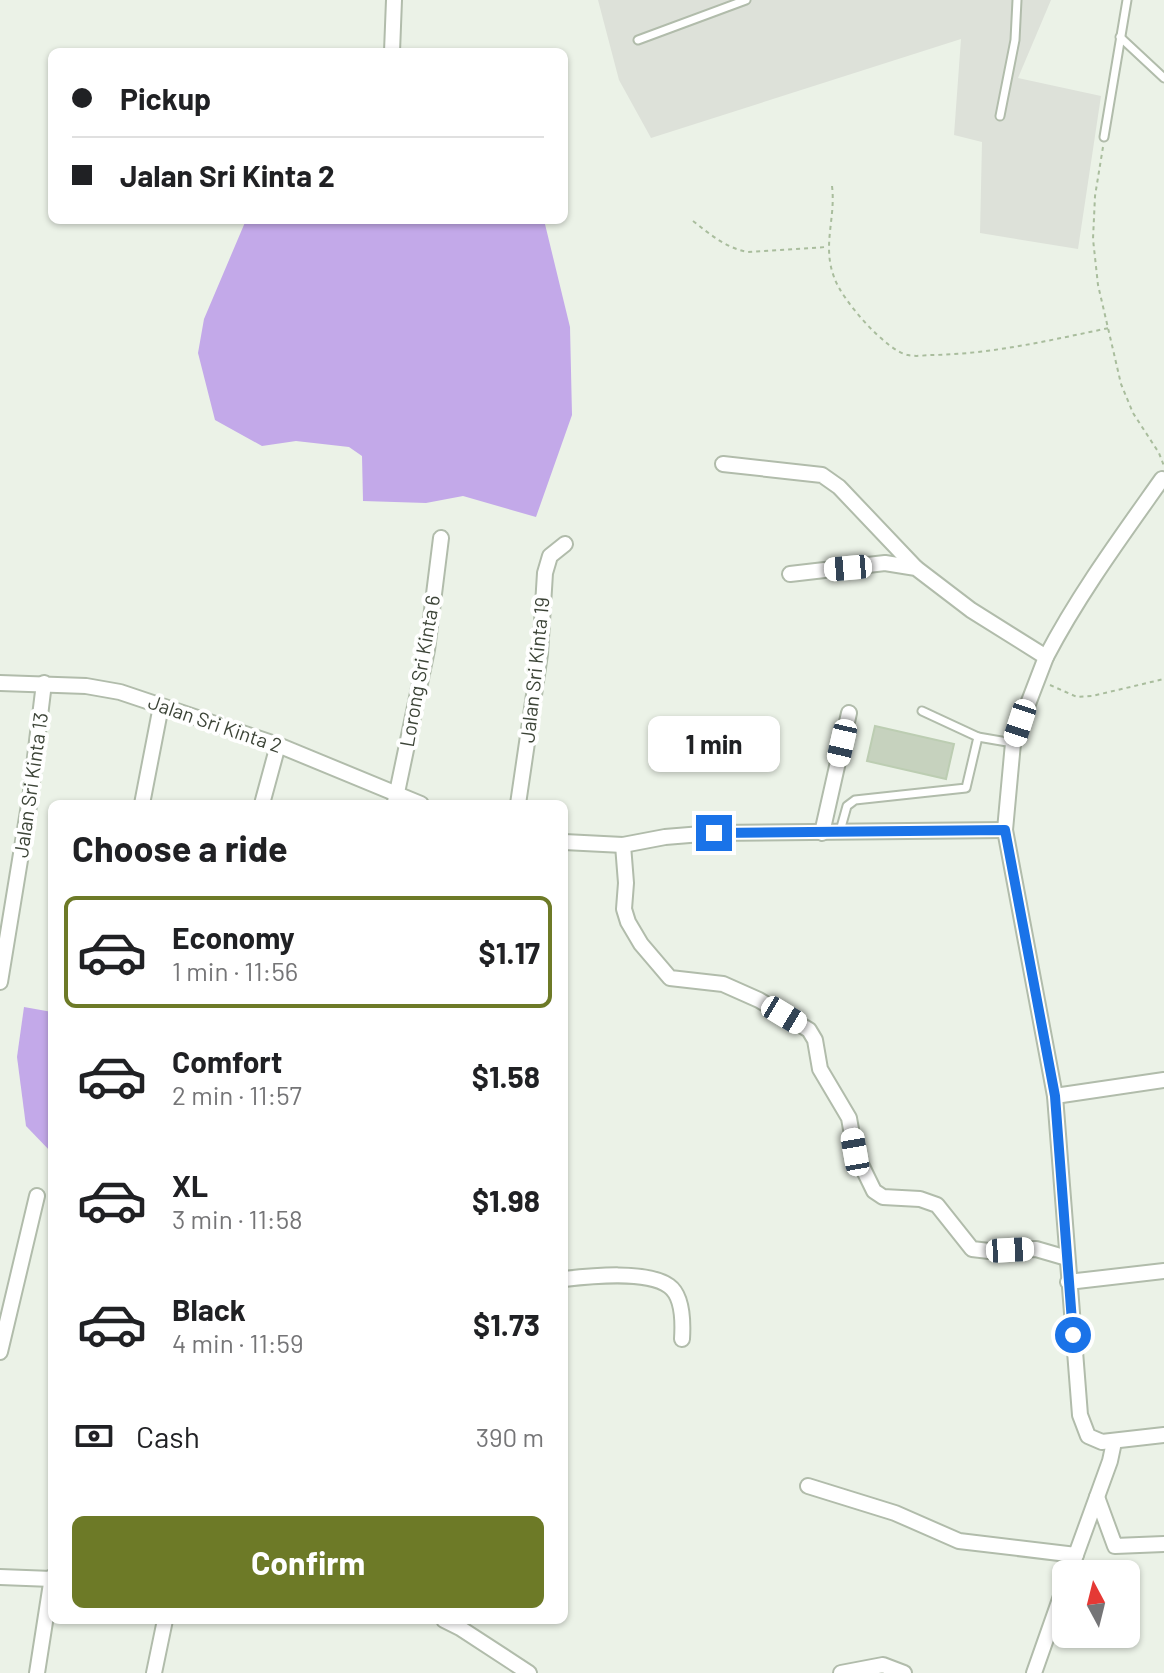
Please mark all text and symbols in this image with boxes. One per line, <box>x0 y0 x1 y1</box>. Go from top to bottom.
text: Pickup <box>120 80 211 116</box>
text: Jalan Sri Kinta 2 <box>120 157 335 193</box>
car <box>823 554 873 582</box>
street label: Lorong Sri Kinta 6 <box>394 593 444 749</box>
street label: Jalan Sri Kinta 19 <box>514 596 554 744</box>
street label: Jalan Sri Kinta 2 <box>145 689 285 757</box>
car <box>1001 696 1039 750</box>
street label: Jalan Sri Kinta 13 <box>8 711 52 859</box>
callout: 1 min <box>648 717 780 773</box>
car <box>825 717 859 769</box>
text: 1 min <box>686 728 742 759</box>
route end <box>696 815 732 851</box>
text: Choose a ride <box>72 826 288 869</box>
icon: car <box>76 916 148 988</box>
text: Economy <box>172 919 295 955</box>
text: $1.17 <box>479 934 540 970</box>
text: 1 min · 11:56 <box>172 955 298 986</box>
car <box>757 992 811 1038</box>
icon: car <box>76 1040 148 1112</box>
text: Comfort <box>172 1043 282 1079</box>
text: $1.58 <box>472 1058 540 1094</box>
text: 2 min · 11:57 <box>172 1079 302 1110</box>
car <box>839 1126 871 1178</box>
icon: car <box>76 1164 148 1236</box>
text: XL <box>172 1167 208 1203</box>
text: $1.98 <box>472 1182 540 1218</box>
text: 3 min · 11:58 <box>172 1203 303 1234</box>
car <box>985 1237 1035 1263</box>
icon: car <box>76 1288 148 1360</box>
text: Black <box>172 1291 246 1327</box>
text: $1.73 <box>473 1306 540 1342</box>
route start <box>1055 1317 1091 1353</box>
text: 4 min · 11:59 <box>172 1327 304 1358</box>
icon: cash <box>72 1414 116 1458</box>
text: Cash <box>136 1418 200 1454</box>
text: 390 m <box>476 1421 544 1452</box>
button: Confirm <box>72 1516 544 1608</box>
north arrow <box>1052 1560 1140 1648</box>
map controls <box>1052 1560 1140 1648</box>

